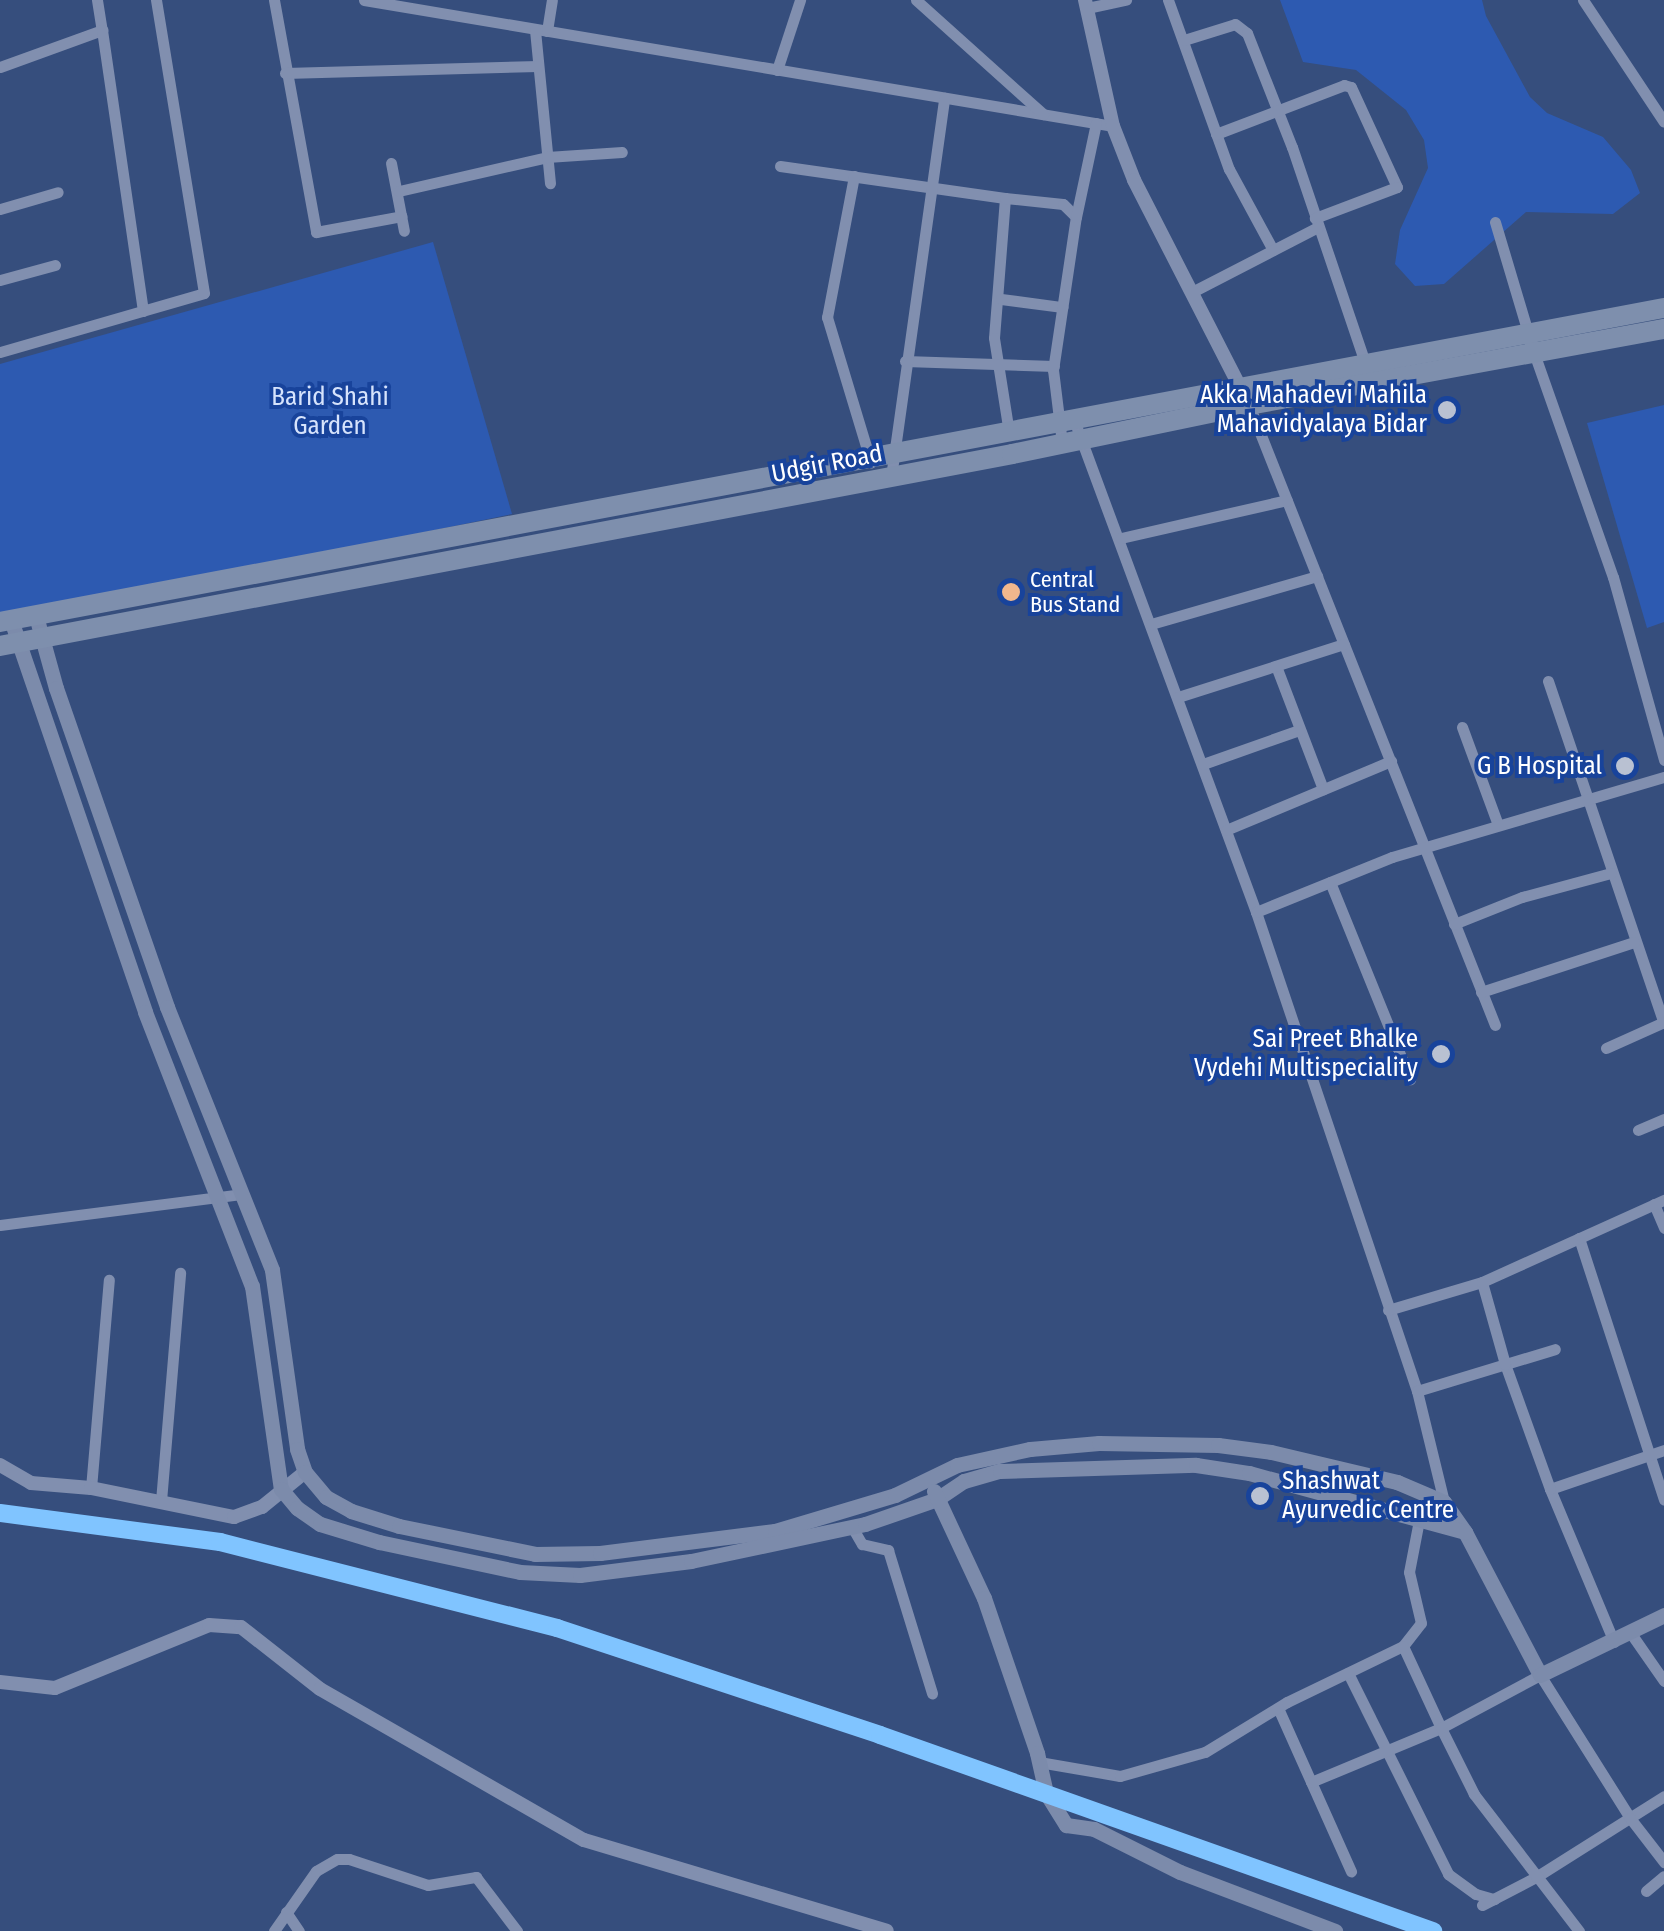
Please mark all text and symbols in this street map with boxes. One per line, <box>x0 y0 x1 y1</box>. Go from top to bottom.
place label: Akka Mahadevi Mahila Mahavidyalaya Bidar <box>1200 381 1427 440</box>
park label: Barid Shahi Garden <box>271 383 389 442</box>
marker: Akka Mahadevi Mahila Mahavidyalaya Bidar <box>1436 399 1458 421</box>
street label: Udgir Road <box>769 439 885 489</box>
place label: Central Bus Stand <box>1030 566 1120 618</box>
marker: Central Bus Stand <box>1001 582 1021 602</box>
place label: G B Hospital <box>1477 751 1602 781</box>
marker: G B Hospital <box>1612 753 1638 779</box>
place label: Sai Preet Bhalke Vydehi Multispeciality <box>1194 1025 1418 1084</box>
marker: Sai Preet Bhalke Vydehi Multispeciality <box>1428 1041 1454 1067</box>
place label: Shashwat Ayurvedic Centre <box>1282 1467 1454 1526</box>
marker: Shashwat Ayurvedic Centre <box>1247 1483 1273 1509</box>

